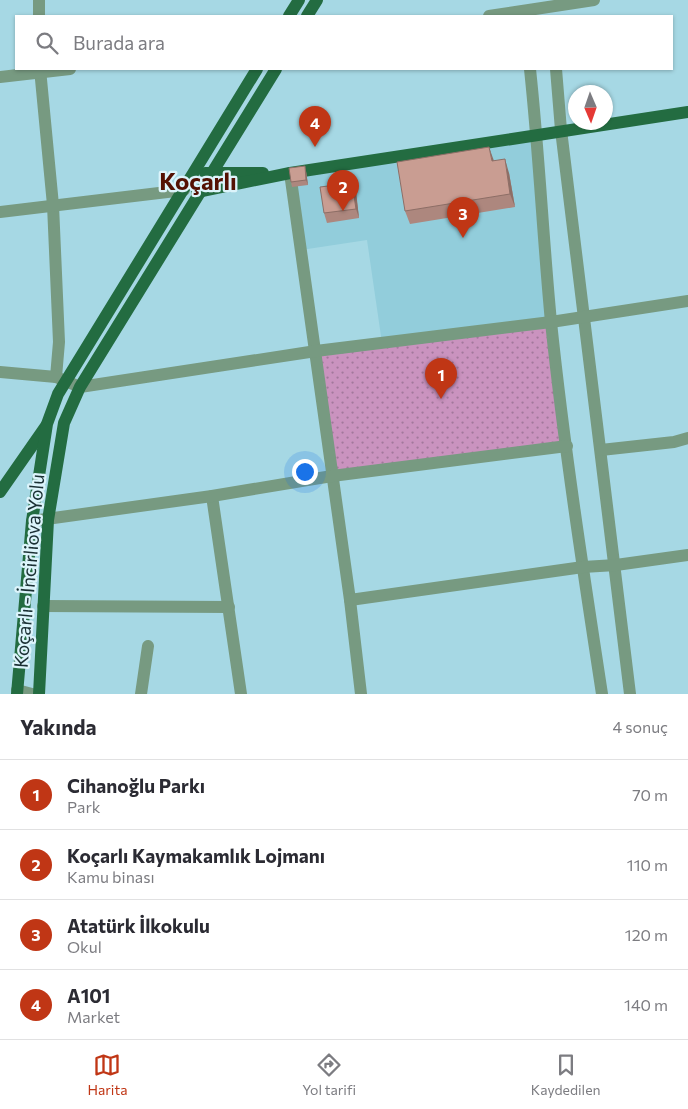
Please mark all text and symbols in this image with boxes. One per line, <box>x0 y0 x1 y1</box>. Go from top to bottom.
search box <box>15 15 673 70</box>
icon: search <box>33 29 61 57</box>
text: Burada ara <box>73 31 165 54</box>
north arrow <box>568 85 613 130</box>
pin: 4 <box>299 106 331 147</box>
district label: Koçarlı <box>159 166 237 195</box>
pin: 2 <box>327 170 359 211</box>
pin: 3 <box>447 197 479 238</box>
pin: 1 <box>425 358 457 399</box>
your location <box>292 459 318 485</box>
street label: Koçarlı - İncirliova Yolu <box>9 473 48 669</box>
text: Yakında <box>20 714 97 739</box>
text: 4 sonuç <box>612 717 668 736</box>
text: Cihanoğlu Parkı <box>67 774 205 797</box>
text: 1 <box>32 785 40 804</box>
text: 70 m <box>632 785 668 804</box>
text: Park <box>67 797 100 816</box>
text: Koçarlı Kaymakamlık Lojmanı <box>67 844 325 867</box>
text: 2 <box>31 855 41 874</box>
text: 110 m <box>627 855 668 874</box>
text: Kamu binası <box>67 867 155 886</box>
text: Atatürk İlkokulu <box>67 914 210 937</box>
text: 3 <box>31 925 41 944</box>
text: 120 m <box>625 925 668 944</box>
text: Okul <box>67 937 102 956</box>
text: A101 <box>67 984 110 1007</box>
text: 4 <box>31 995 41 1014</box>
text: 140 m <box>624 995 668 1014</box>
text: Market <box>67 1007 120 1026</box>
tab: Harita <box>87 1051 127 1098</box>
tab: Yol tarifi <box>302 1051 356 1098</box>
tab: Kaydedilen <box>531 1051 601 1098</box>

